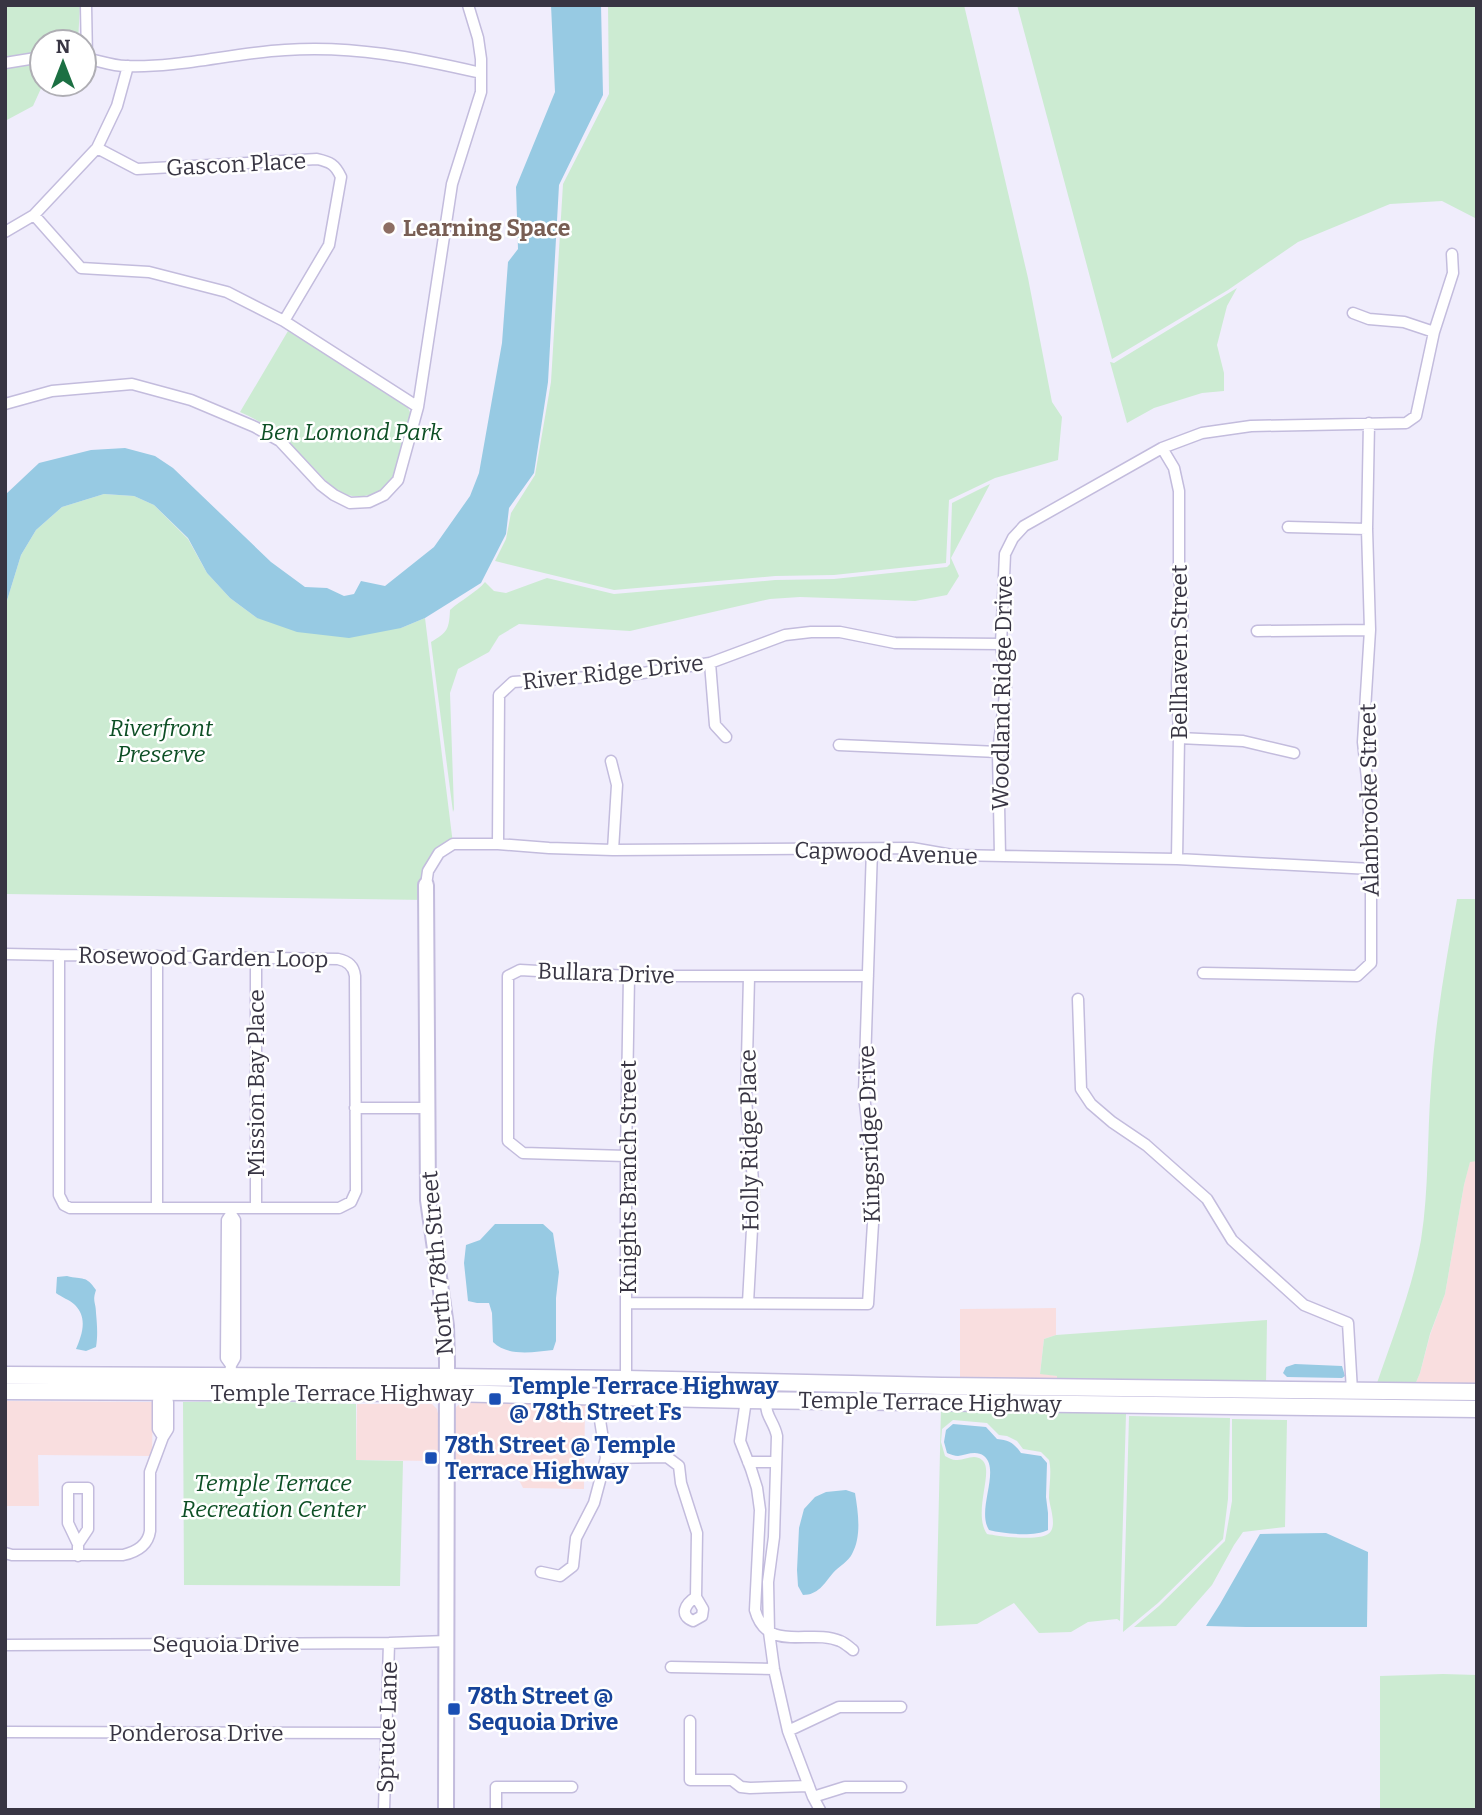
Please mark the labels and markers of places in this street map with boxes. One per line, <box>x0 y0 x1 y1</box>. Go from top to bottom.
place label: Learning Space <box>403 214 570 242</box>
marker: Learning Space <box>381 220 397 236</box>
place label: Temple Terrace Highway @ 78th Street Fs <box>509 1372 779 1426</box>
marker: Temple Terrace Highway @ 78th Street Fs <box>487 1391 503 1407</box>
place label: 78th Street @ Temple Terrace Highway <box>445 1431 676 1485</box>
marker: 78th Street @ Temple Terrace Highway <box>423 1450 439 1466</box>
place label: 78th Street @ Sequoia Drive <box>468 1682 618 1736</box>
marker: 78th Street @ Sequoia Drive <box>446 1701 462 1717</box>

